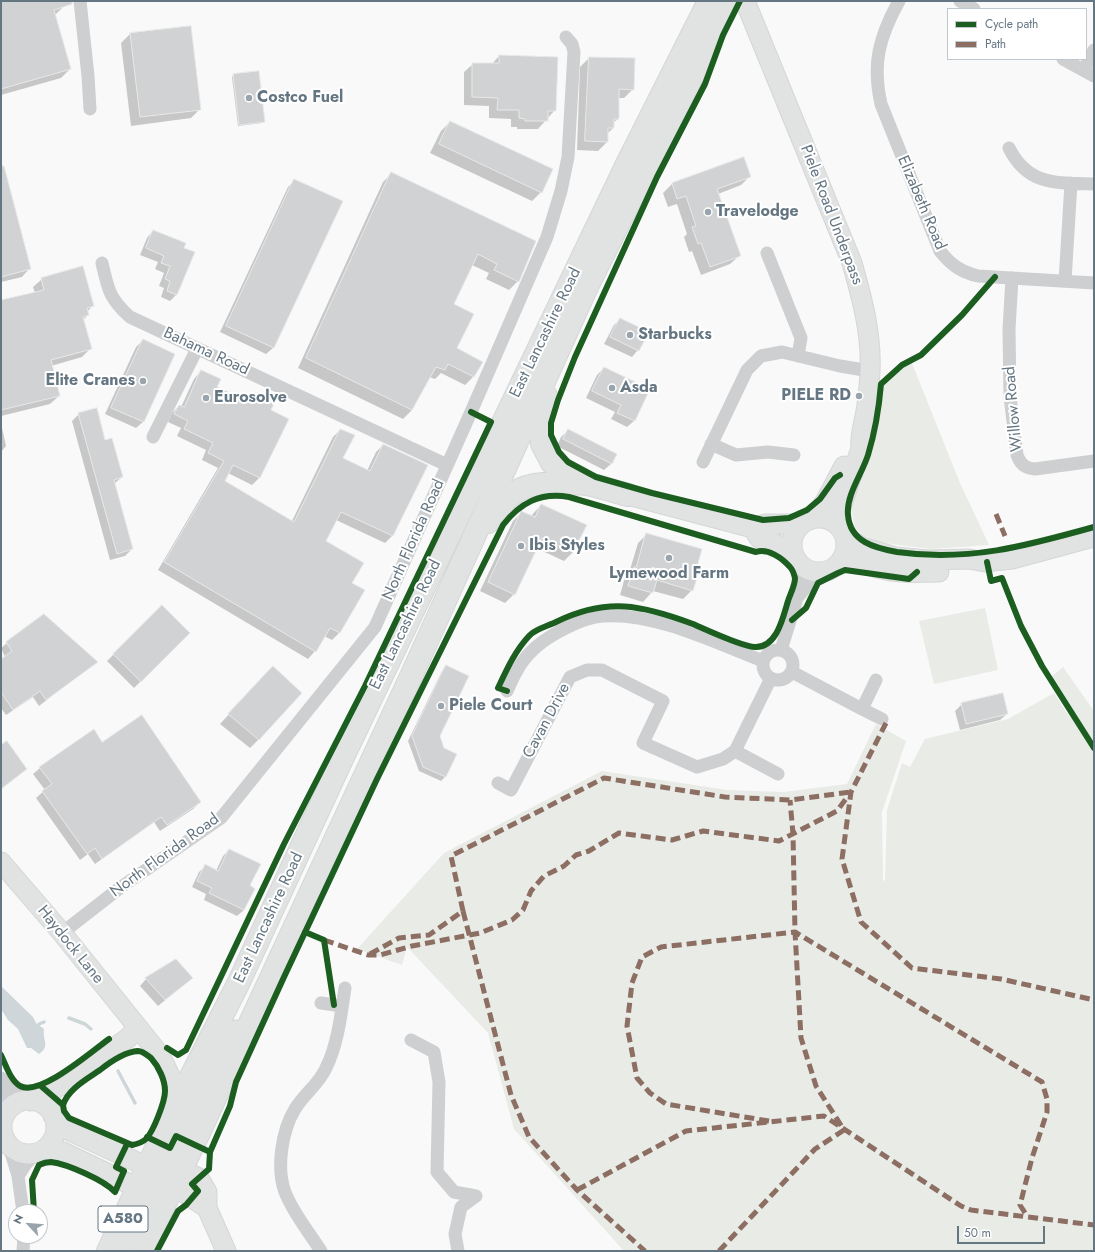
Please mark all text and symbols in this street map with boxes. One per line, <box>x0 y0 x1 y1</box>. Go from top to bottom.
legend <box>947 8 1087 60</box>
text: Cycle path <box>985 15 1038 33</box>
text: Path <box>985 35 1006 53</box>
place label: Costco Fuel <box>257 88 343 108</box>
marker: Costco Fuel <box>244 93 254 103</box>
street label: Piele Road Underpass <box>795 142 867 288</box>
street label: Elizabeth Road <box>893 153 949 253</box>
place label: Travelodge <box>716 202 799 222</box>
marker: Travelodge <box>703 207 713 217</box>
street label: East Lancashire Road <box>506 265 586 401</box>
street label: Bahama Road <box>160 324 252 380</box>
place label: Starbucks <box>638 325 712 345</box>
marker: Starbucks <box>625 330 635 340</box>
street label: Willow Road <box>1001 365 1027 453</box>
place label: Elite Cranes <box>45 371 135 391</box>
marker: Elite Cranes <box>138 376 148 386</box>
place label: Asda <box>620 378 658 398</box>
marker: Asda <box>607 383 617 393</box>
place label: PIELE RD <box>781 386 851 406</box>
place label: Eurosolve <box>214 388 287 408</box>
marker: PIELE RD <box>854 391 864 401</box>
marker: Eurosolve <box>201 393 211 403</box>
street label: North Florida Road <box>379 477 449 603</box>
place label: Ibis Styles <box>529 536 605 556</box>
marker: Ibis Styles <box>516 541 526 551</box>
marker: Lymewood Farm <box>664 553 674 563</box>
street label: East Lancashire Road <box>366 557 446 693</box>
place label: Lymewood Farm <box>609 564 729 584</box>
street label: Cavan Drive <box>519 680 575 762</box>
place label: Piele Court <box>449 696 532 716</box>
marker: Piele Court <box>436 701 446 711</box>
street label: North Florida Road <box>107 810 223 902</box>
street label: East Lancashire Road <box>230 850 308 986</box>
street label: Haydock Lane <box>33 902 107 988</box>
north arrow <box>8 1204 48 1244</box>
road number: A580 <box>98 1206 148 1232</box>
text: N <box>9 1212 27 1227</box>
scale bar <box>959 1218 1047 1244</box>
text: 50 m <box>964 1224 991 1242</box>

